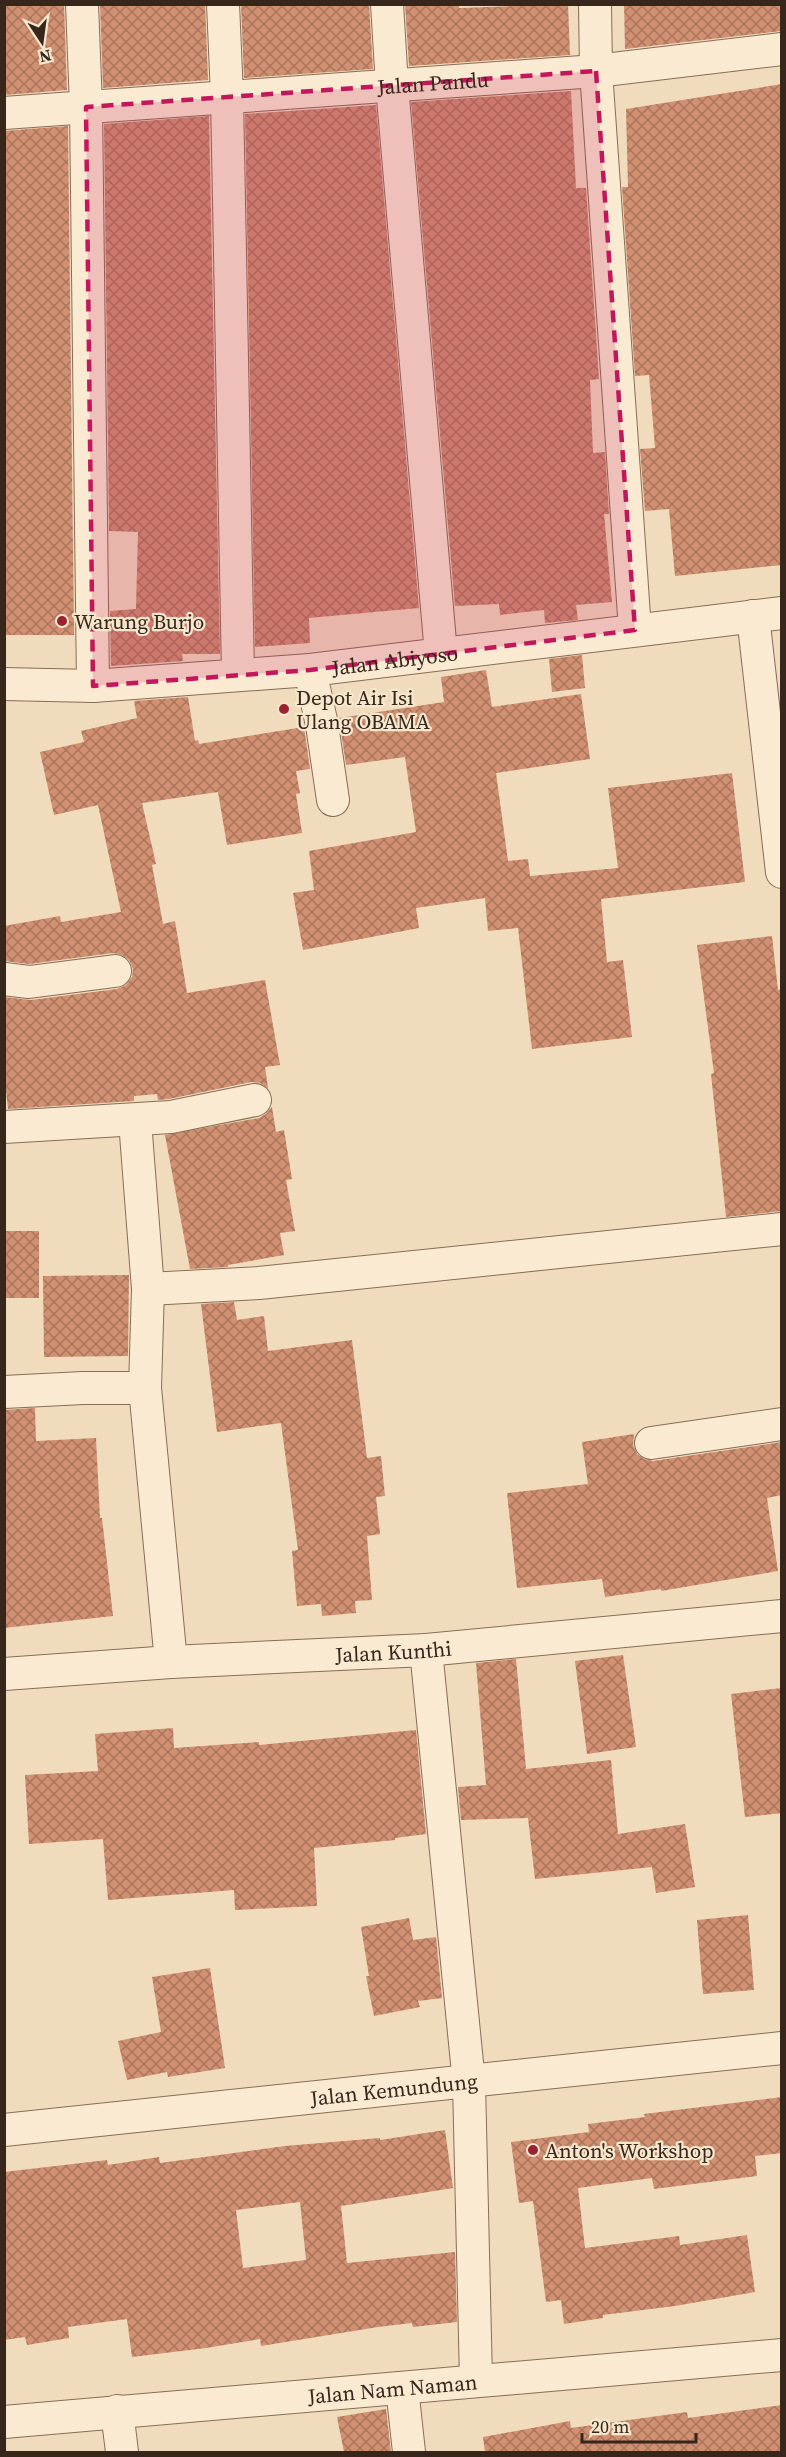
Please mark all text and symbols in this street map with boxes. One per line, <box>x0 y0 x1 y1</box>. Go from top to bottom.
north arrow <box>12 12 72 72</box>
text: N <box>37 45 54 69</box>
street label: Jalan Pandu <box>375 64 490 101</box>
place label: Warung Burjo <box>74 607 204 636</box>
marker: Warung Burjo <box>55 614 69 628</box>
street label: Jalan Abiyoso <box>329 638 459 682</box>
place label: Depot Air Isi Ulang OBAMA <box>296 683 430 736</box>
marker: Depot Air Isi Ulang OBAMA <box>277 702 291 716</box>
street label: Jalan Kunthi <box>333 1633 453 1669</box>
street label: Jalan Kemundung <box>308 2066 479 2112</box>
place label: Anton's Workshop <box>545 2136 713 2165</box>
marker: Anton's Workshop <box>526 2143 540 2157</box>
street label: Jalan Nam Naman <box>306 2367 479 2410</box>
scale bar <box>582 2406 696 2444</box>
text: 20 m <box>591 2414 629 2439</box>

